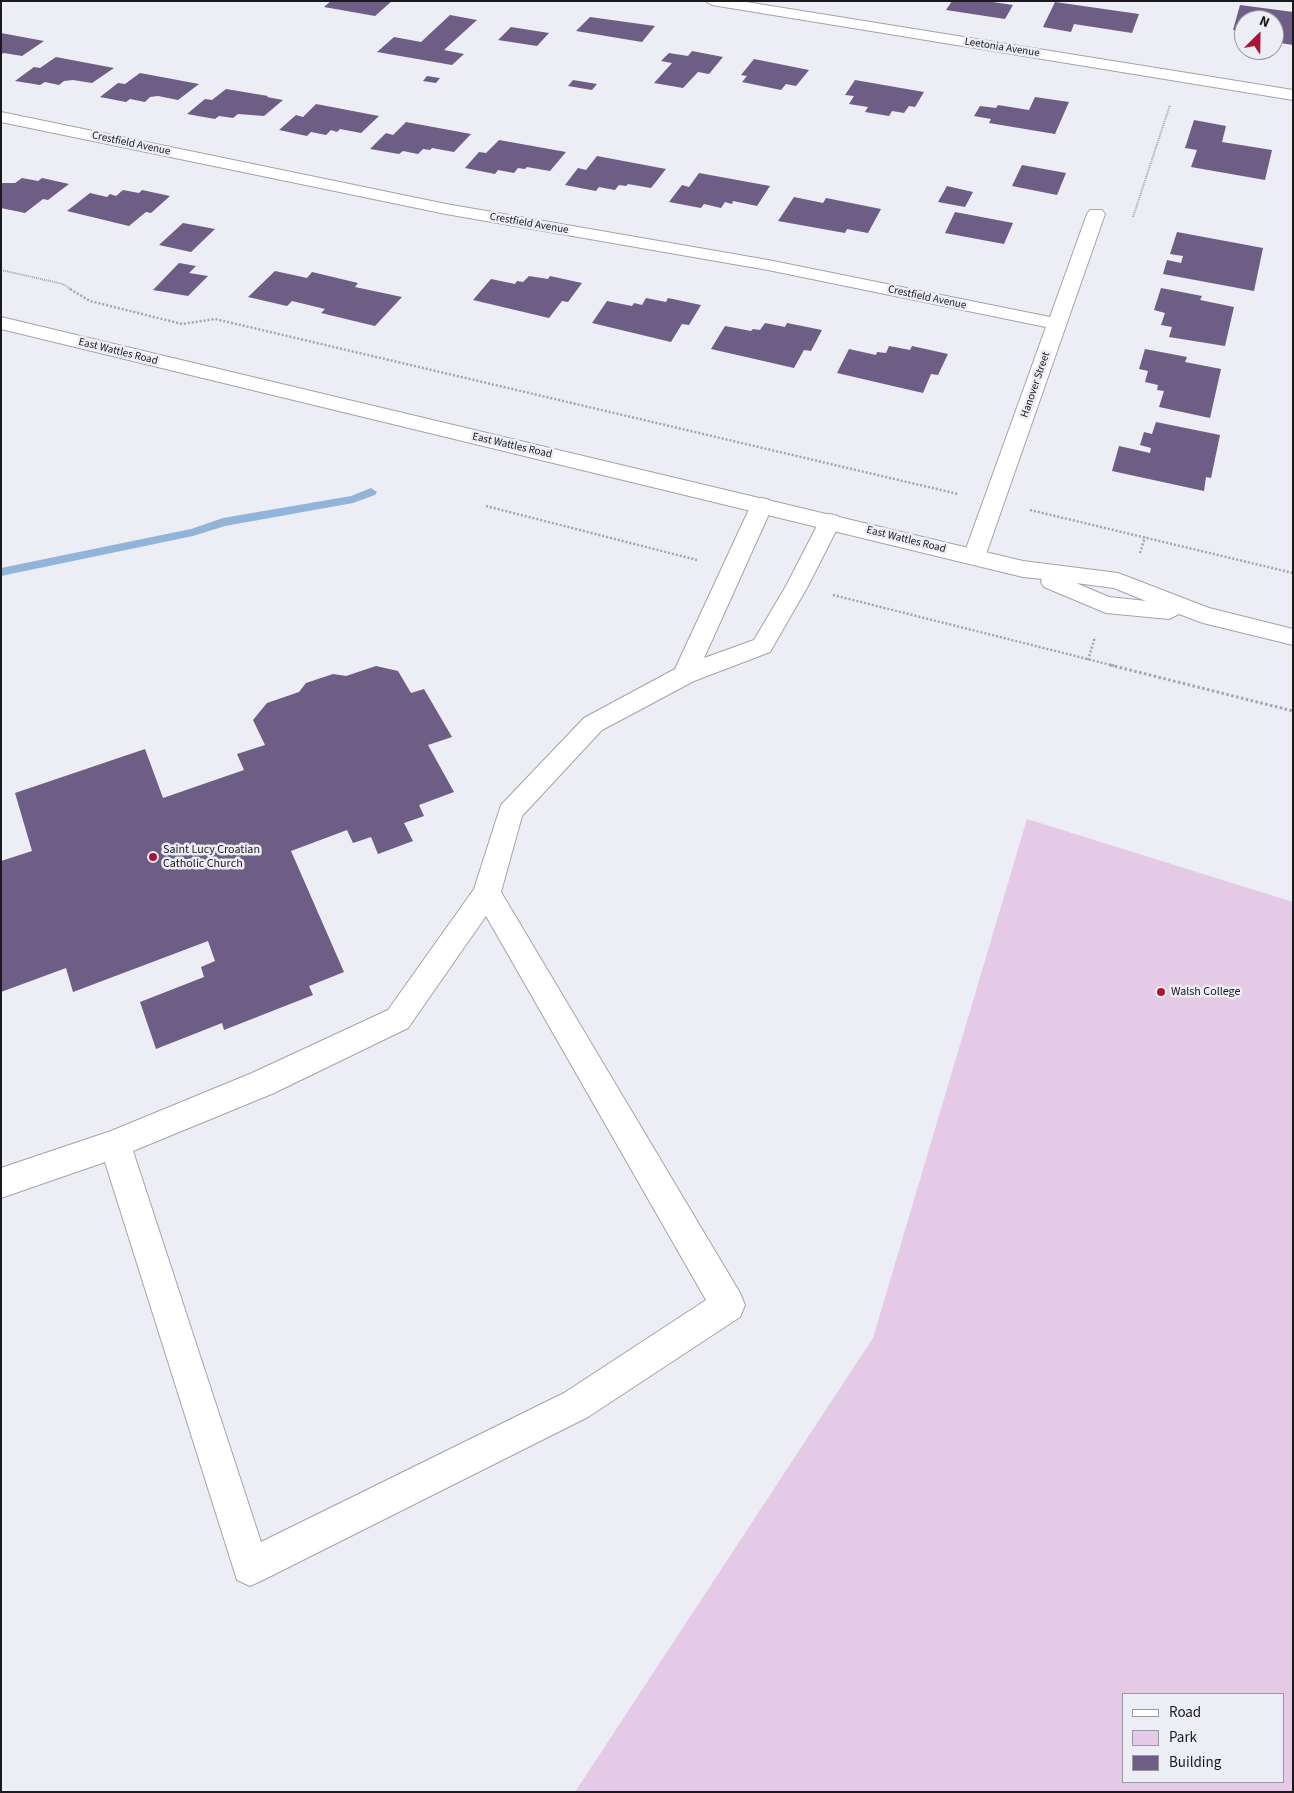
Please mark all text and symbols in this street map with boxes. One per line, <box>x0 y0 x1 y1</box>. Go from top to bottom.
north arrow <box>1234 10 1284 60</box>
text: N <box>1256 11 1273 33</box>
street label: Leetonia Avenue <box>963 36 1041 60</box>
street label: Crestfield Avenue <box>91 129 171 159</box>
street label: Crestfield Avenue <box>489 211 569 237</box>
street label: Crestfield Avenue <box>887 283 967 313</box>
street label: East Wattles Road <box>77 336 159 368</box>
street label: Hanover Street <box>1019 350 1053 420</box>
street label: East Wattles Road <box>471 430 553 462</box>
street label: East Wattles Road <box>865 524 947 556</box>
place label: Saint Lucy Croatian Catholic Church <box>163 843 260 871</box>
marker: Saint Lucy Croatian Catholic Church <box>147 851 159 863</box>
place label: Walsh College <box>1171 985 1240 999</box>
marker: Walsh College <box>1155 986 1167 998</box>
legend <box>1122 1693 1284 1783</box>
text: Road <box>1169 1702 1201 1723</box>
text: Park <box>1169 1727 1197 1748</box>
text: Building <box>1169 1752 1221 1773</box>

